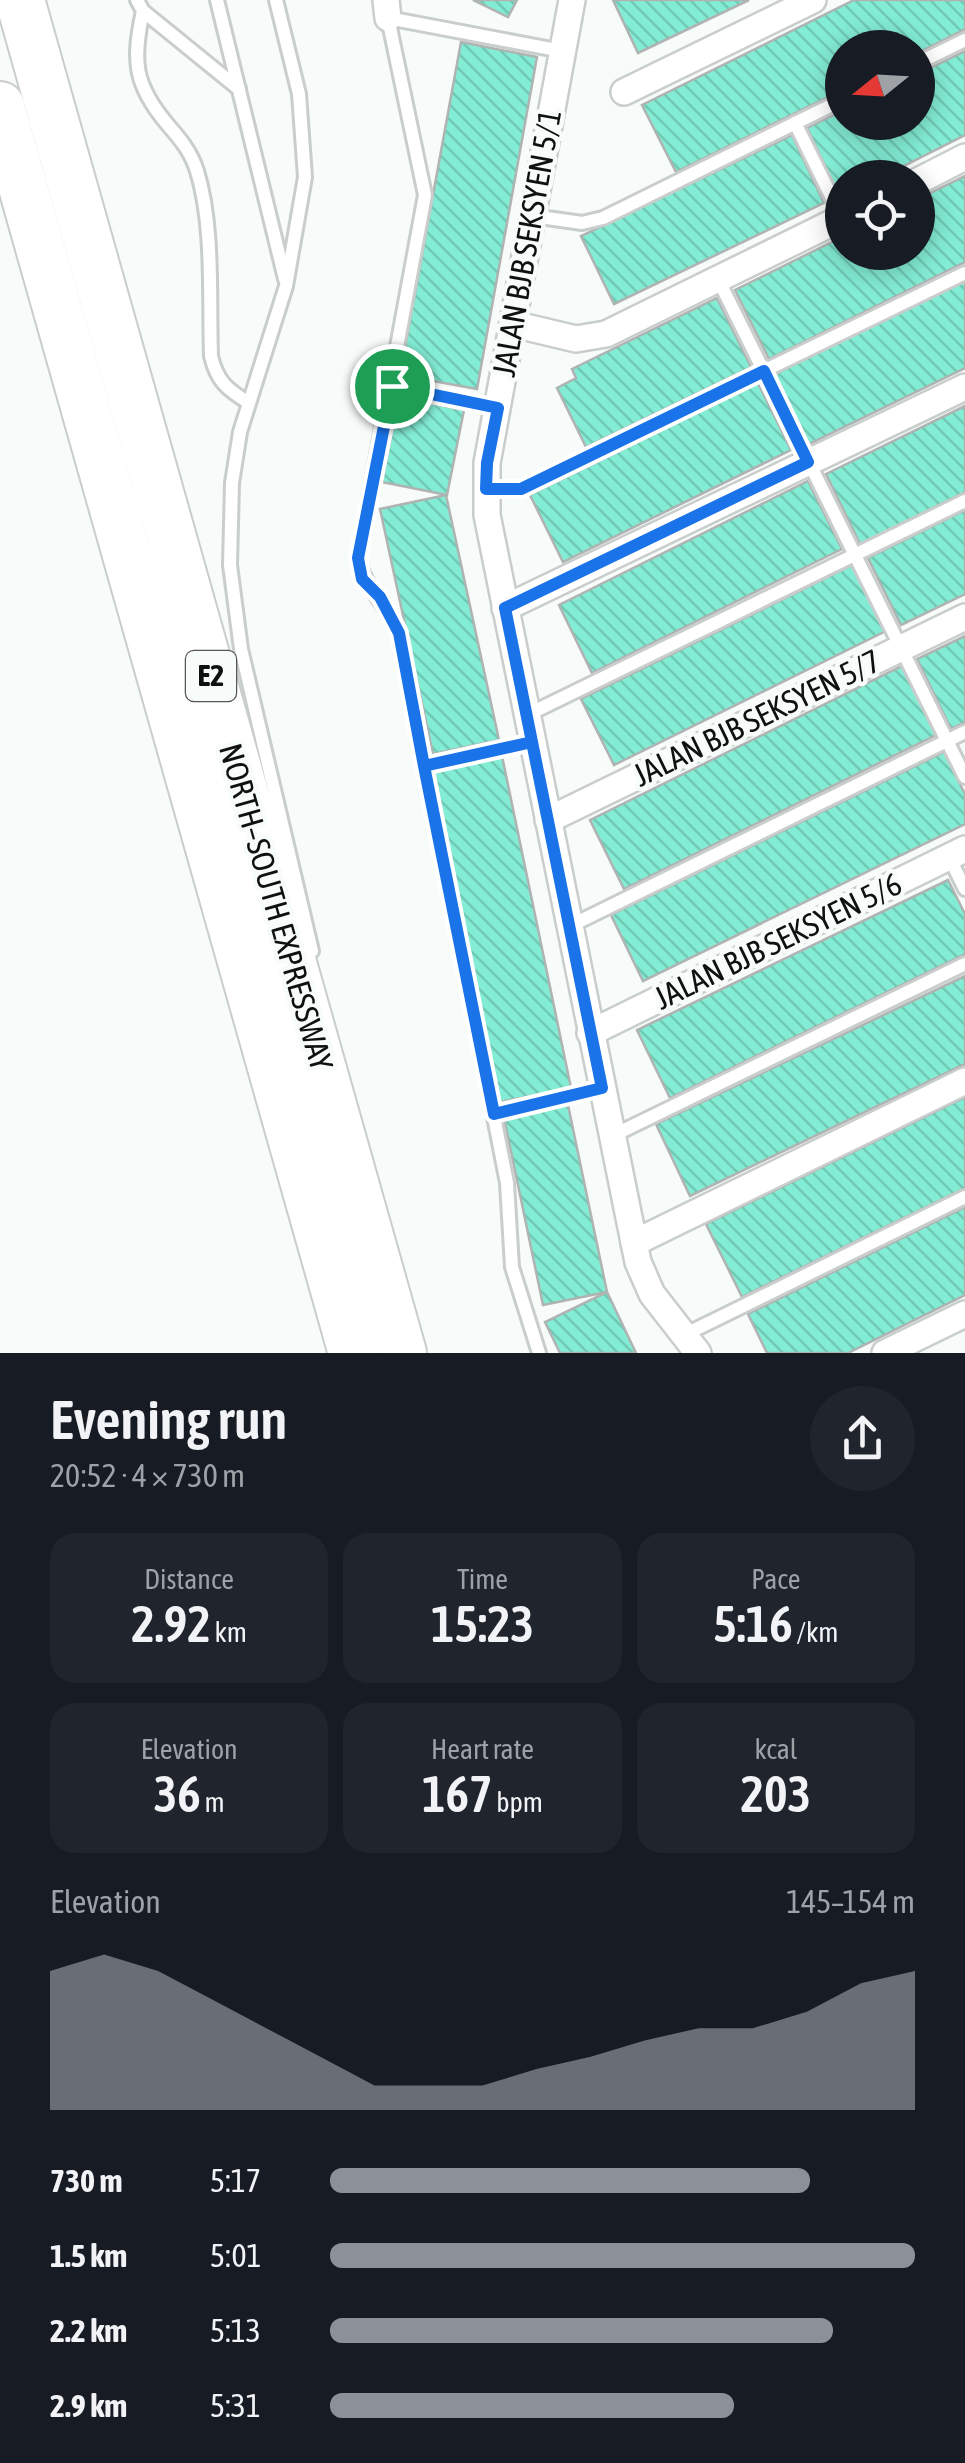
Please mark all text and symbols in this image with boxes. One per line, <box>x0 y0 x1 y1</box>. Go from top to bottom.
north arrow <box>825 30 935 140</box>
map controls <box>825 30 935 270</box>
street label: JALAN BJB SEKSYEN 5/1 <box>485 107 568 379</box>
button: locate <box>825 160 935 270</box>
pin <box>350 344 435 429</box>
icon: arrive <box>365 359 420 414</box>
street label: JALAN BJB SEKSYEN 5/7 <box>627 642 886 793</box>
road number: E2 <box>186 651 236 701</box>
street label: NORTH–SOUTH EXPRESSWAY <box>212 739 341 1075</box>
street label: JALAN BJB SEKSYEN 5/6 <box>648 865 907 1016</box>
button: share <box>810 1386 915 1491</box>
text: Evening run <box>50 1388 287 1451</box>
text: 20:52 · 4 × 730 m <box>50 1457 245 1494</box>
text: Distance <box>144 1563 234 1595</box>
text: Time <box>457 1563 508 1595</box>
text: Pace <box>751 1563 800 1595</box>
text: 2.92 <box>131 1595 211 1653</box>
text: 15:23 <box>431 1595 534 1653</box>
text: 5:16 <box>713 1595 793 1653</box>
text: km <box>211 1616 247 1648</box>
text: /km <box>793 1616 838 1648</box>
text: Elevation <box>141 1733 238 1765</box>
text: Heart rate <box>431 1733 534 1765</box>
text: kcal <box>755 1733 797 1765</box>
text: 36 <box>154 1765 201 1823</box>
text: 167 <box>422 1765 492 1823</box>
text: 203 <box>741 1765 811 1823</box>
text: m <box>201 1786 225 1818</box>
text: bpm <box>492 1786 543 1818</box>
text: Elevation <box>50 1883 161 1920</box>
text: 145–154 m <box>786 1883 915 1920</box>
text: 730 m <box>50 2162 123 2199</box>
text: 5:17 <box>210 2162 261 2199</box>
text: 1.5 km <box>50 2237 127 2274</box>
text: 5:01 <box>210 2237 261 2274</box>
text: 2.2 km <box>50 2312 127 2349</box>
text: 5:13 <box>210 2312 261 2349</box>
text: 2.9 km <box>50 2387 127 2424</box>
text: 5:31 <box>210 2387 261 2424</box>

